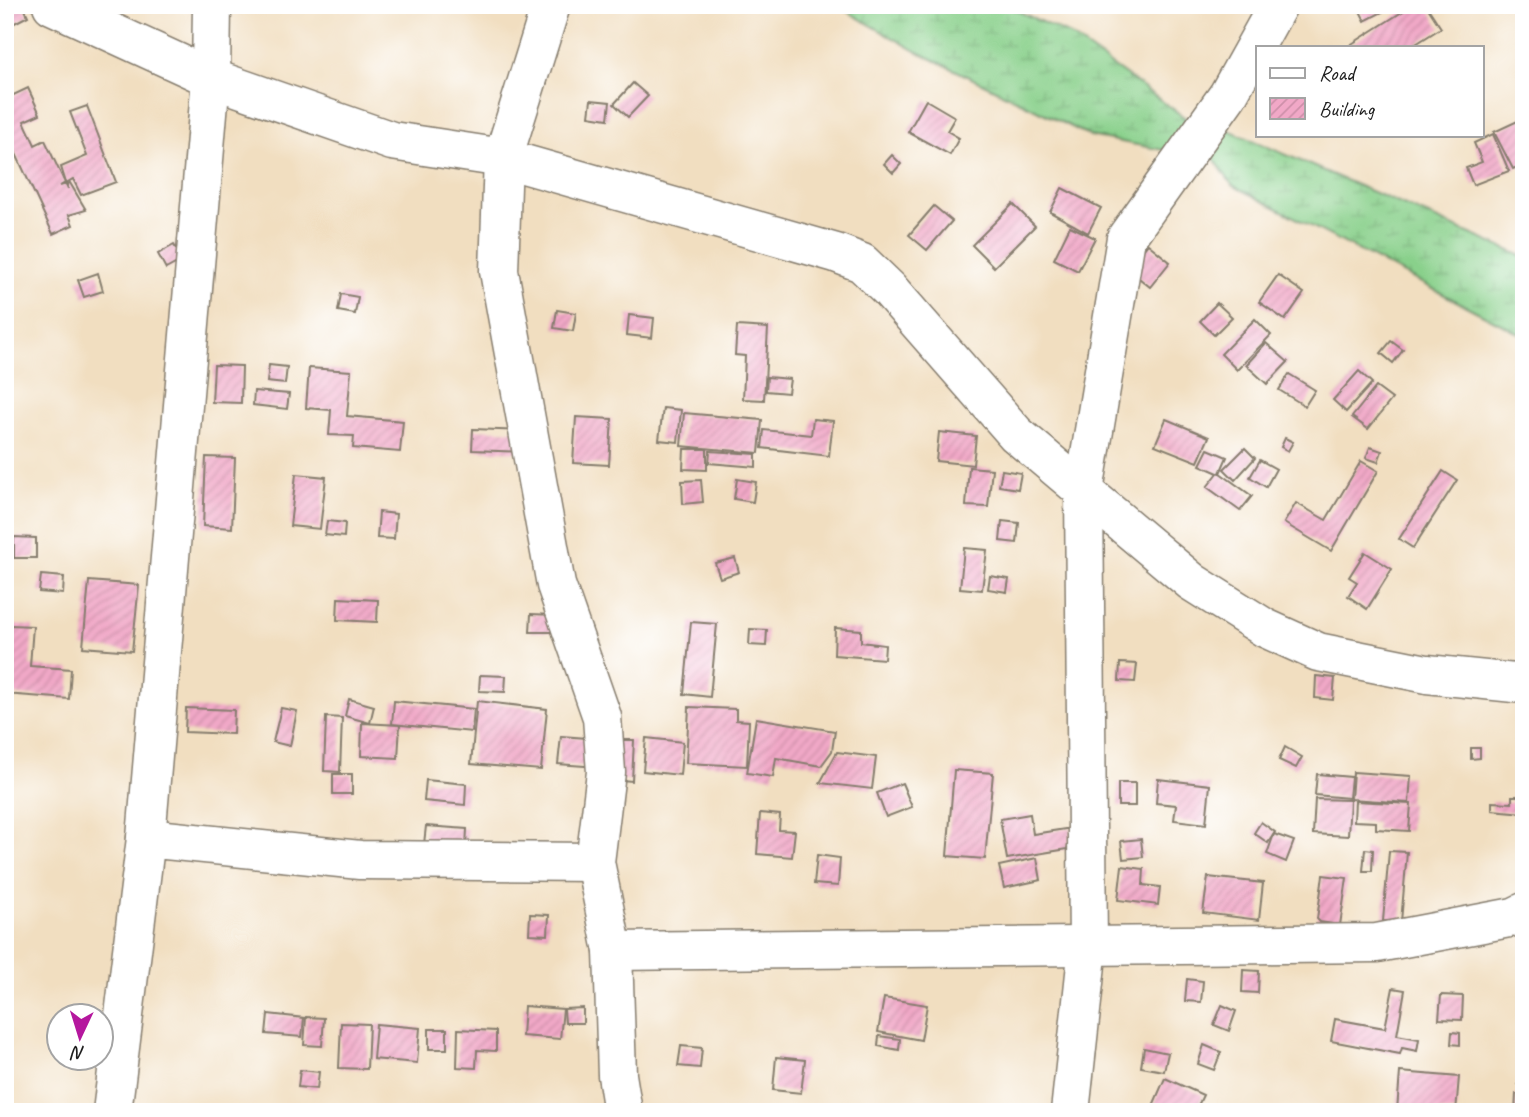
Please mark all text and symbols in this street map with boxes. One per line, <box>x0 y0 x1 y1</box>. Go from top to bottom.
legend <box>1256 46 1484 136</box>
text: Road <box>1319 60 1358 86</box>
text: Building <box>1319 96 1376 122</box>
north arrow <box>46 1002 116 1072</box>
text: N <box>69 1040 86 1065</box>

